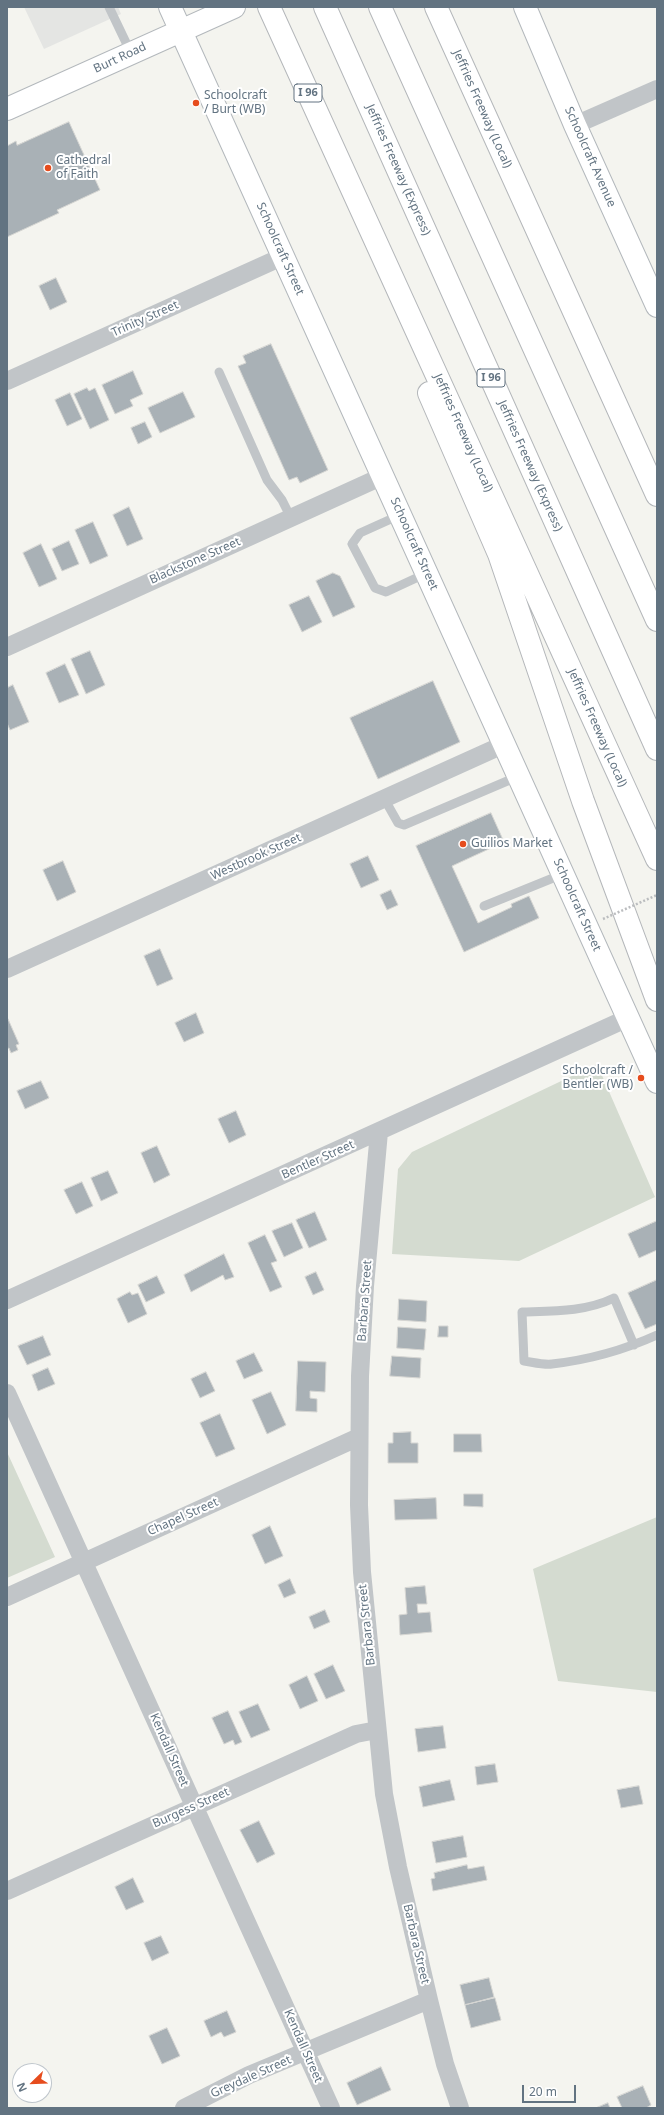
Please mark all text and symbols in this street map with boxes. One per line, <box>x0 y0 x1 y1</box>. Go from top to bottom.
street label: Burt Road <box>91 40 149 76</box>
street label: Jeffries Freeway (Local) <box>449 48 515 170</box>
road number: I 96 <box>294 84 322 102</box>
place label: Schoolcraft / Burt (WB) <box>204 89 267 117</box>
marker: Schoolcraft / Burt (WB) <box>191 98 201 108</box>
street label: Jeffries Freeway (Express) <box>363 102 433 238</box>
street label: Schoolcraft Avenue <box>561 105 619 209</box>
place label: Cathedral of Faith <box>56 154 111 182</box>
marker: Cathedral of Faith <box>43 163 53 173</box>
street label: Schoolcraft Street <box>253 201 307 297</box>
street label: Trinity Street <box>109 298 181 340</box>
road number: I 96 <box>477 369 505 387</box>
street label: Jeffries Freeway (Local) <box>430 372 496 494</box>
street label: Jeffries Freeway (Express) <box>495 398 565 534</box>
street label: Schoolcraft Street <box>387 496 441 592</box>
street label: Blackstone Street <box>147 535 243 587</box>
street label: Jeffries Freeway (Local) <box>564 667 630 789</box>
street label: Westbrook Street <box>209 831 303 883</box>
place label: Guilios Market <box>471 837 553 851</box>
marker: Guilios Market <box>458 839 468 849</box>
street label: Schoolcraft Street <box>550 857 604 953</box>
place label: Schoolcraft / Bentler (WB) <box>562 1064 633 1092</box>
marker: Schoolcraft / Bentler (WB) <box>636 1073 646 1083</box>
street label: Bentler Street <box>280 1138 356 1182</box>
street label: Barbara Street <box>355 1260 375 1342</box>
street label: Chapel Street <box>146 1495 220 1539</box>
street label: Barbara Street <box>356 1584 378 1666</box>
street label: Kendall Street <box>146 1711 192 1789</box>
street label: Burgess Street <box>150 1785 232 1831</box>
street label: Barbara Street <box>400 1903 432 1985</box>
street label: Kendall Street <box>280 2007 326 2085</box>
street label: Greydale Street <box>208 2053 294 2101</box>
north arrow <box>12 2063 52 2103</box>
scale bar <box>524 2077 578 2103</box>
text: N <box>13 2080 30 2095</box>
text: 20 m <box>529 2083 557 2100</box>

